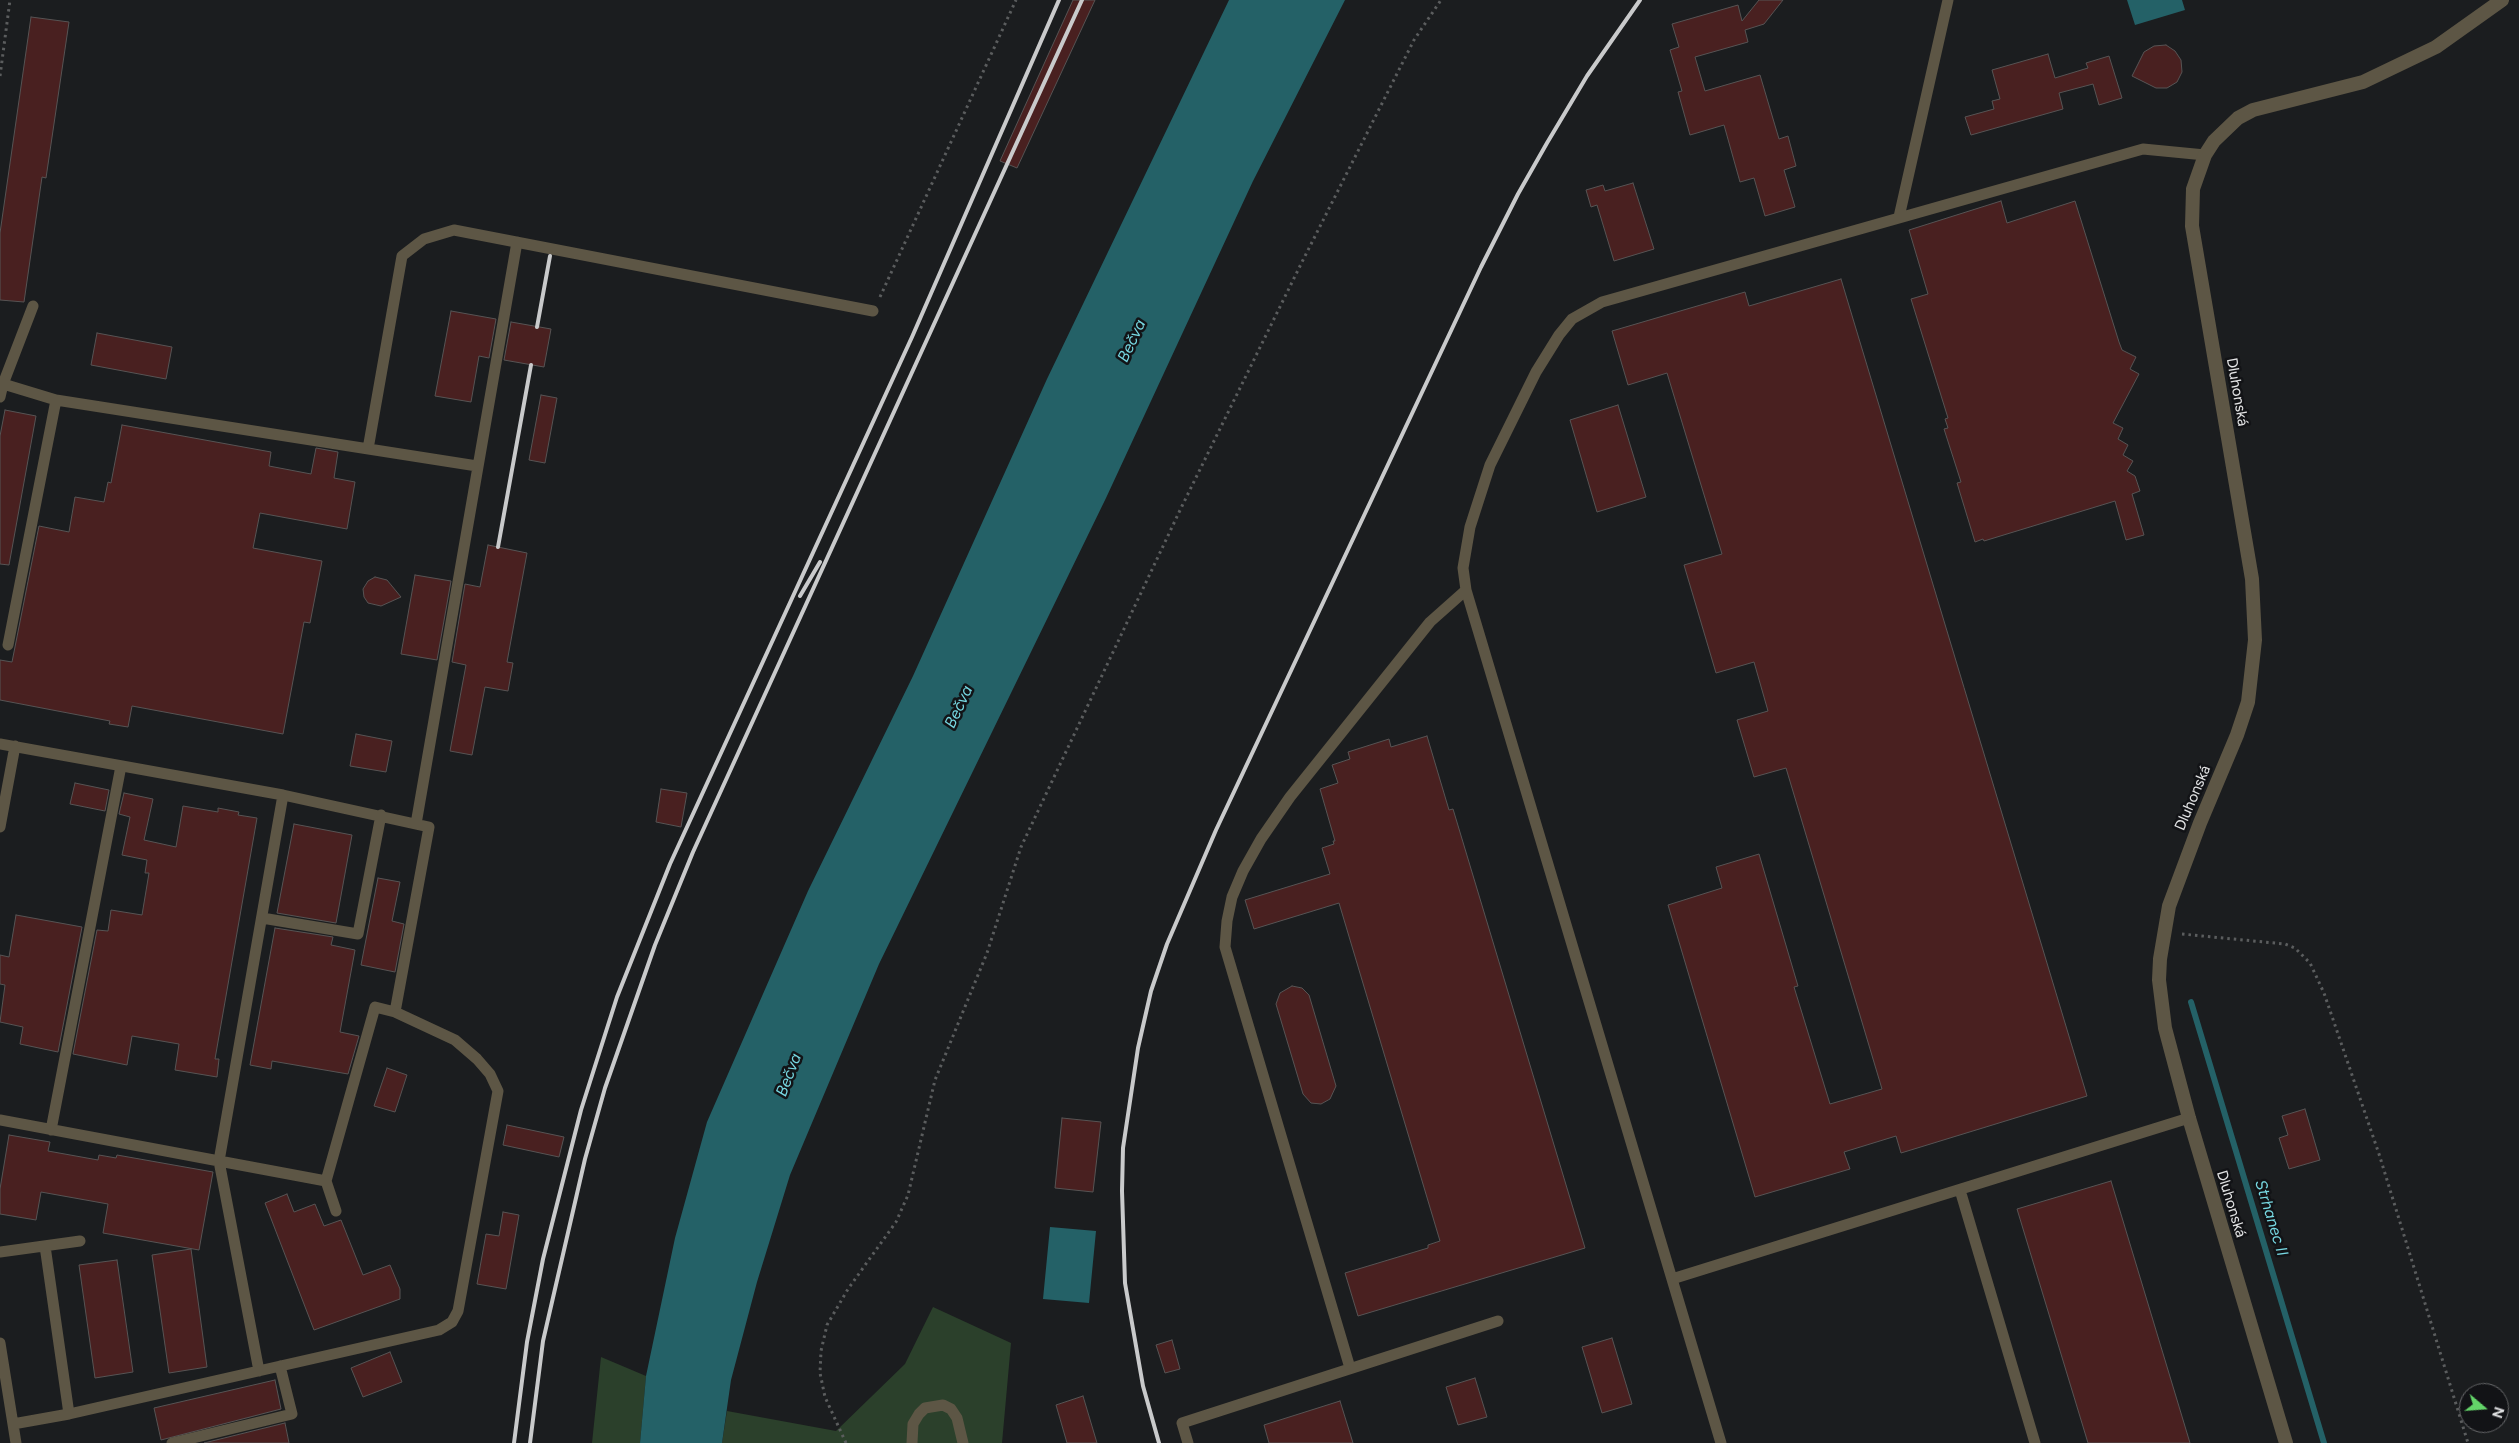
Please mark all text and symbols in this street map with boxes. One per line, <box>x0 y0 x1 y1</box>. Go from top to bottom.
water label: Bečva <box>1114 317 1150 365</box>
street label: Dluhonská <box>2222 356 2252 428</box>
water label: Bečva <box>941 683 977 731</box>
street label: Dluhonská <box>2171 763 2215 833</box>
water label: Bečva <box>772 1051 806 1099</box>
street label: Dluhonská <box>2212 1168 2250 1240</box>
water label: Strhanec II <box>2250 1178 2292 1258</box>
north arrow <box>2459 1383 2509 1433</box>
text: N <box>2488 1405 2508 1420</box>

